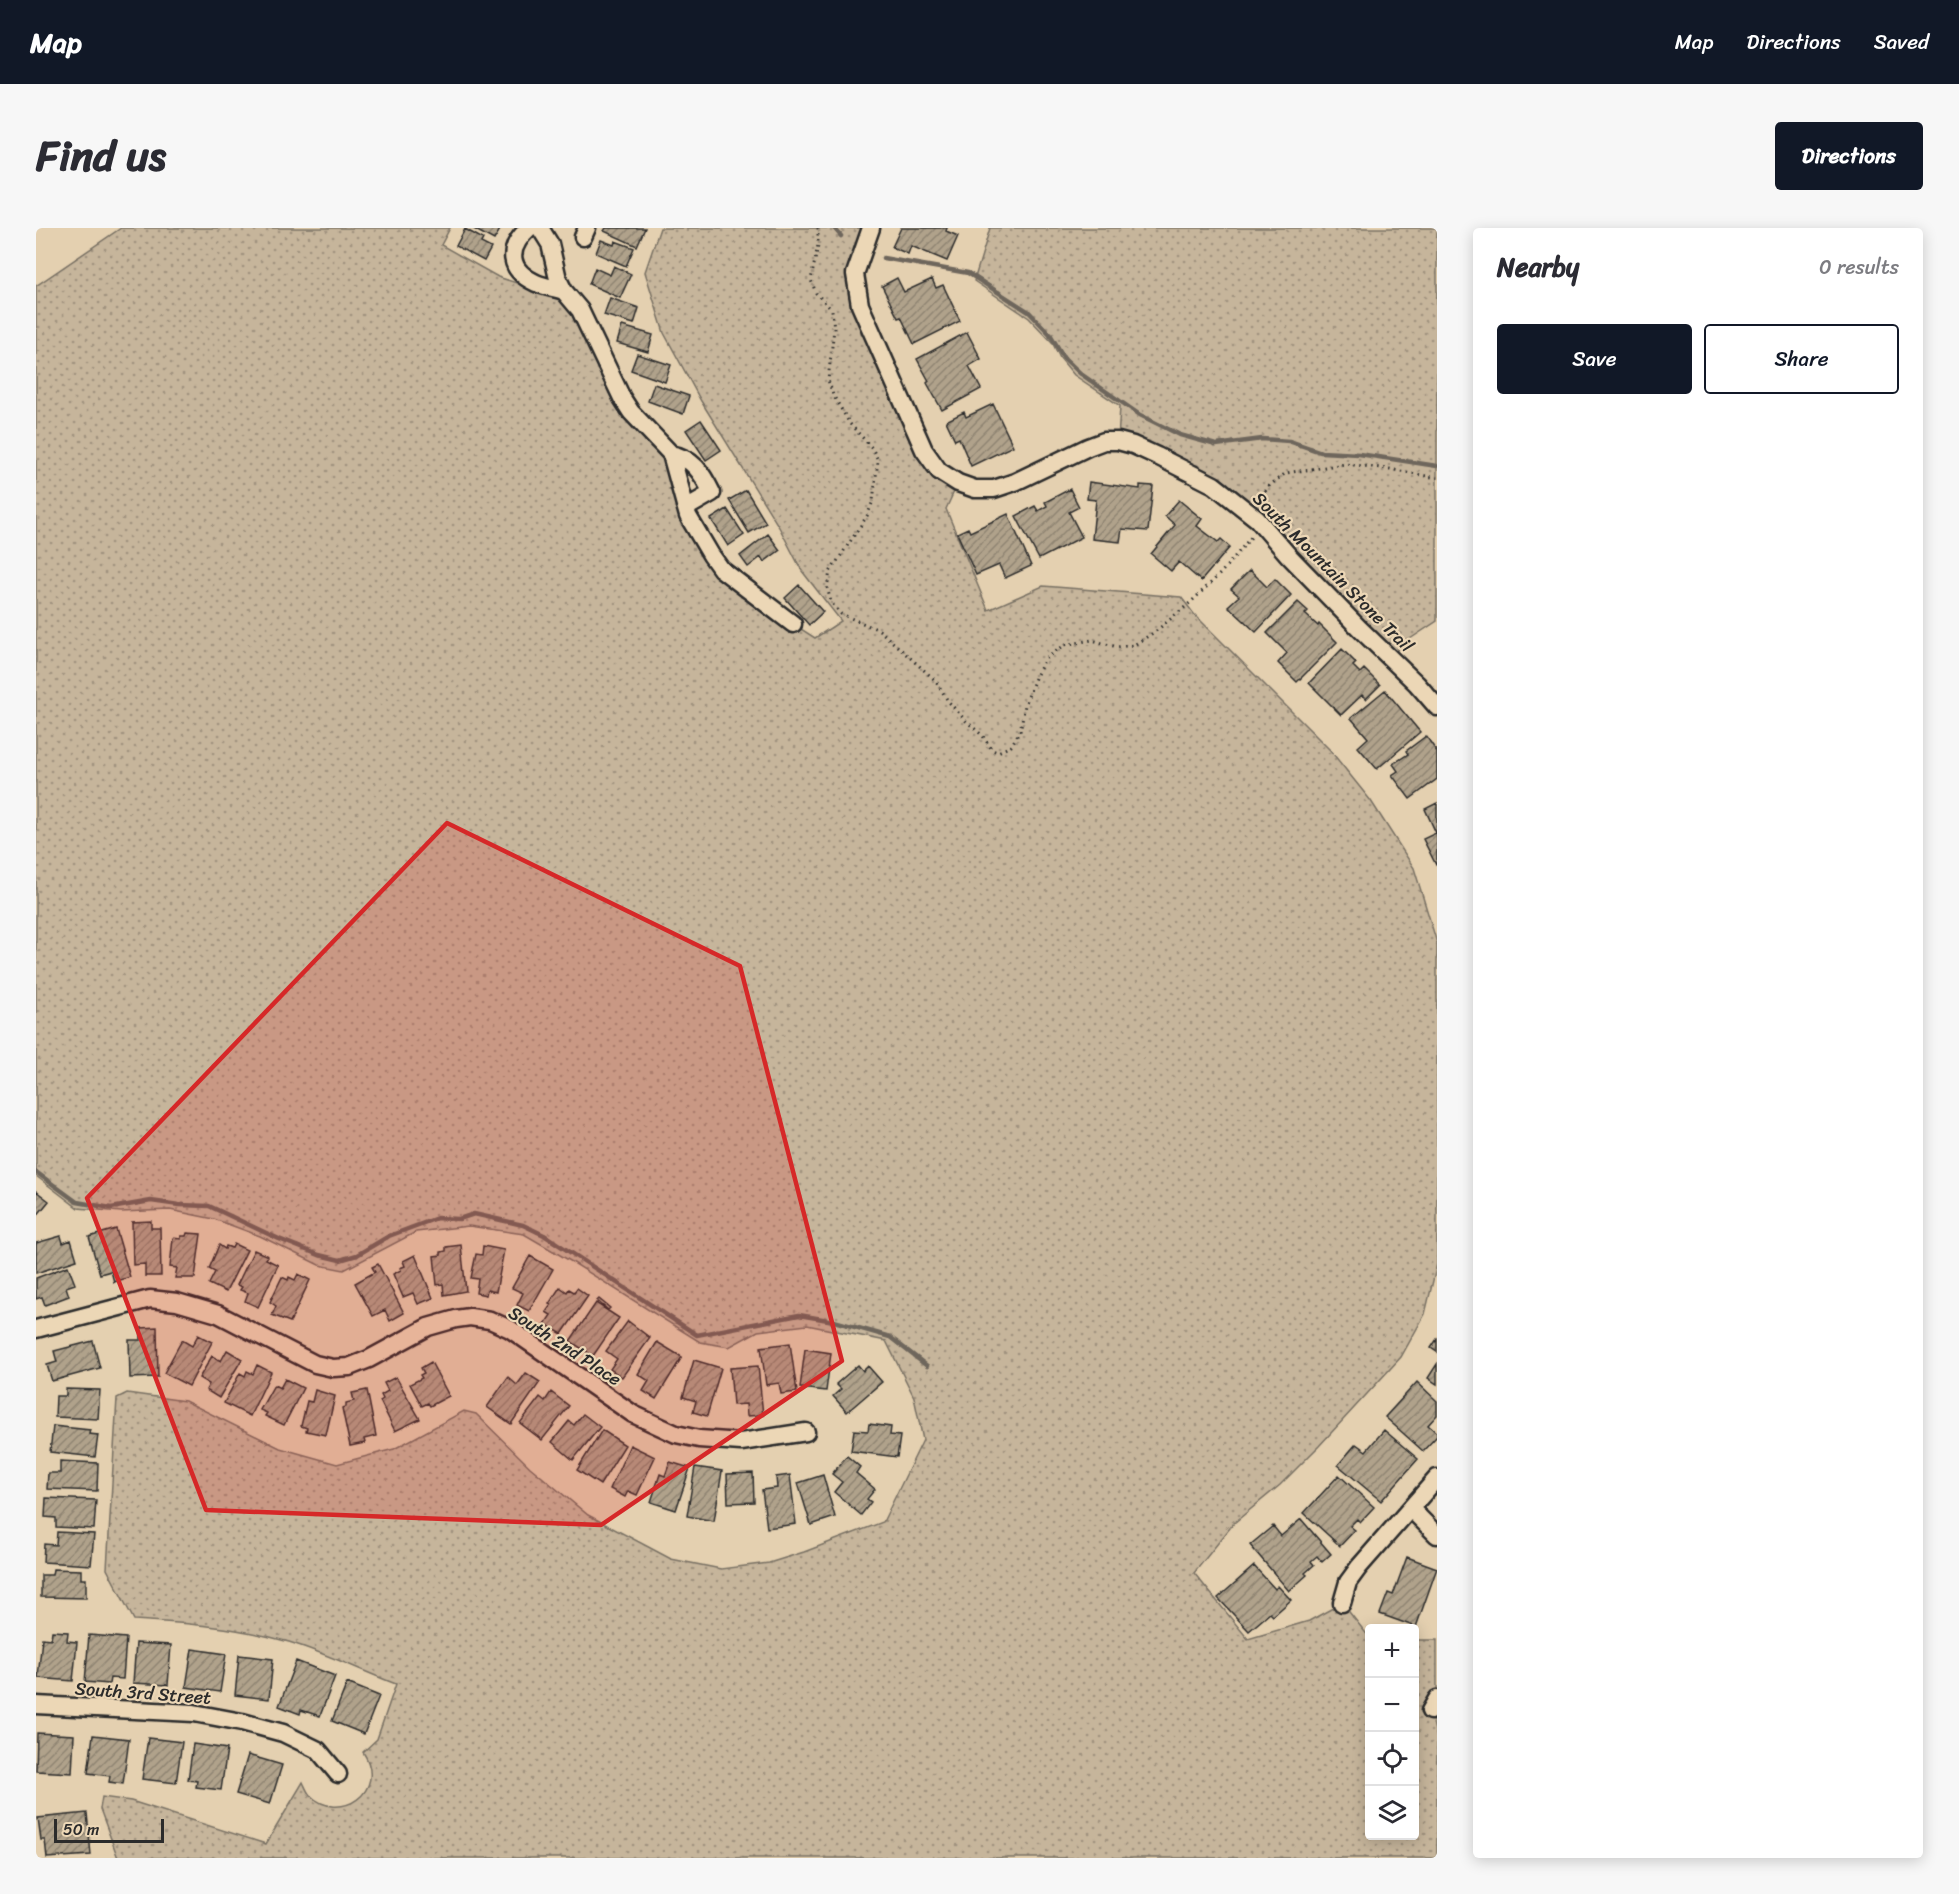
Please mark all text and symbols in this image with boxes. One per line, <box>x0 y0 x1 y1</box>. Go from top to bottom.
text: Map <box>30 18 82 67</box>
text: Map <box>1675 23 1713 61</box>
text: Directions <box>1746 23 1841 61</box>
text: Saved <box>1874 23 1929 61</box>
text: Find us <box>36 119 166 193</box>
button: Directions <box>1775 122 1923 190</box>
text: Nearby <box>1497 244 1579 290</box>
text: 0 results <box>1819 250 1899 285</box>
button: Save <box>1497 324 1692 394</box>
button: Share <box>1704 324 1899 394</box>
street label: South Mountain Stone Trail <box>1245 484 1422 661</box>
street label: South 2nd Place <box>502 1297 628 1395</box>
map controls <box>1365 1624 1419 1840</box>
button: + <box>1365 1624 1419 1678</box>
street label: South 3rd Street <box>74 1672 212 1714</box>
button: − <box>1365 1678 1419 1732</box>
button: locate <box>1365 1732 1419 1786</box>
button: layers <box>1365 1786 1419 1840</box>
text: 50 m <box>63 1815 99 1844</box>
scale bar <box>54 1816 164 1844</box>

